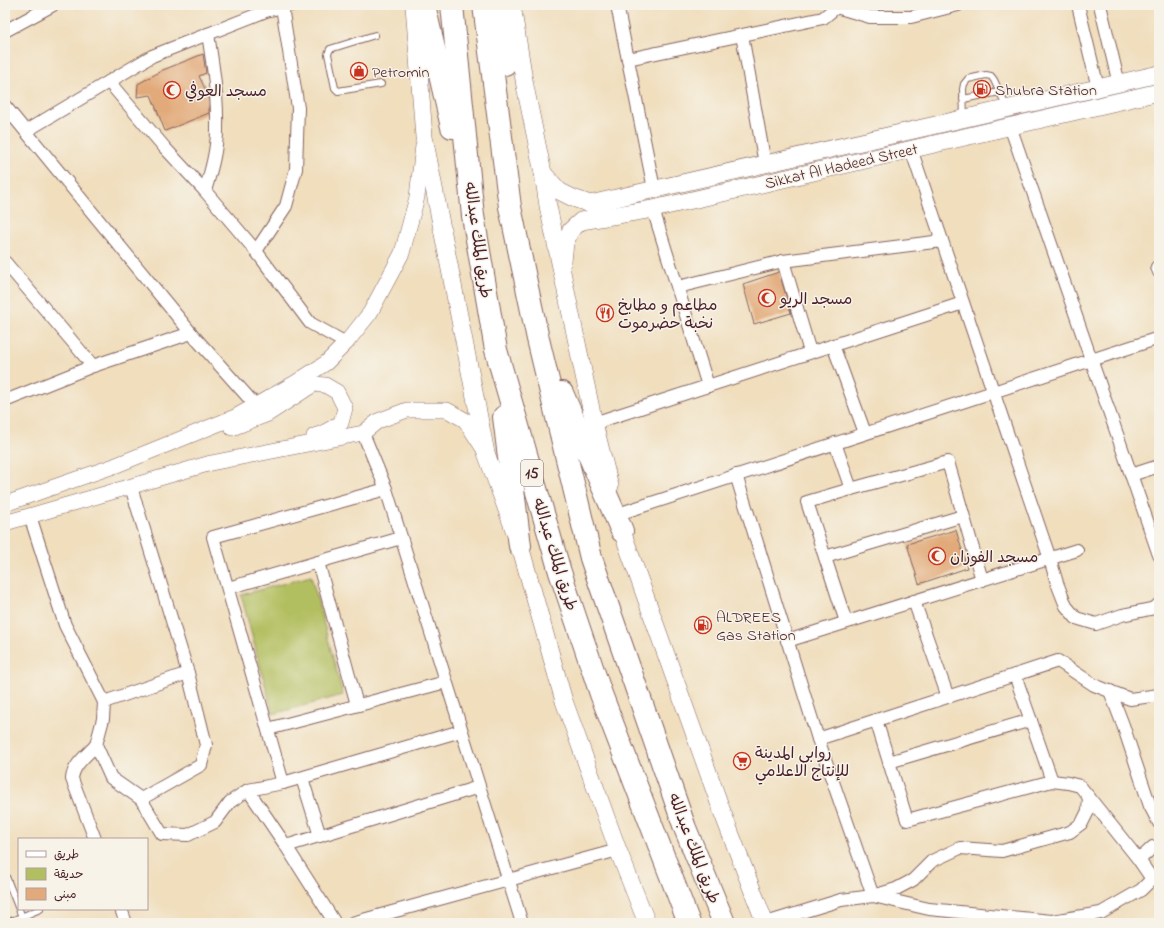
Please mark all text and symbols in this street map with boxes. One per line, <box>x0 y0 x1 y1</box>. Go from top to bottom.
shop icon: Petromin <box>349 61 369 81</box>
place label: Petromin <box>372 61 429 85</box>
fuel station icon: Shubra Station <box>972 79 992 99</box>
place label: Shubra Station <box>995 79 1097 103</box>
mosque icon: مسجد العوفي <box>162 80 182 100</box>
place label: مسجد العوفي <box>185 80 267 104</box>
street label: Sikkat Al Hadeed Street <box>763 138 921 196</box>
street label: طريق الملك عبدالله <box>457 181 497 300</box>
mosque icon: مسجد الريو <box>757 288 777 308</box>
place label: مسجد الريو <box>779 288 852 312</box>
place label: مطاعم و مطابخ نخبة حضرموت <box>618 294 718 336</box>
restaurant icon: مطاعم و مطابخ نخبة حضرموت <box>595 303 615 323</box>
road number: 15 <box>521 460 543 486</box>
street label: طريق الملك عبدالله <box>525 495 583 614</box>
mosque icon: مسجد الفوزان <box>927 546 947 566</box>
place label: مسجد الفوزان <box>950 546 1038 570</box>
place label: ALDREES Gas Station <box>716 606 796 648</box>
fuel station icon: ALDREES Gas Station <box>693 615 713 635</box>
place label: روابي المدينة للإنتاج الاعلامي <box>755 742 849 785</box>
supermarket icon: روابي المدينة للإنتاج الاعلامي <box>732 751 752 771</box>
street label: طريق الملك عبدالله <box>661 790 725 908</box>
legend <box>18 838 148 910</box>
text: طريق <box>54 846 79 864</box>
text: حديقة <box>54 866 83 884</box>
text: مبنى <box>54 886 77 904</box>

